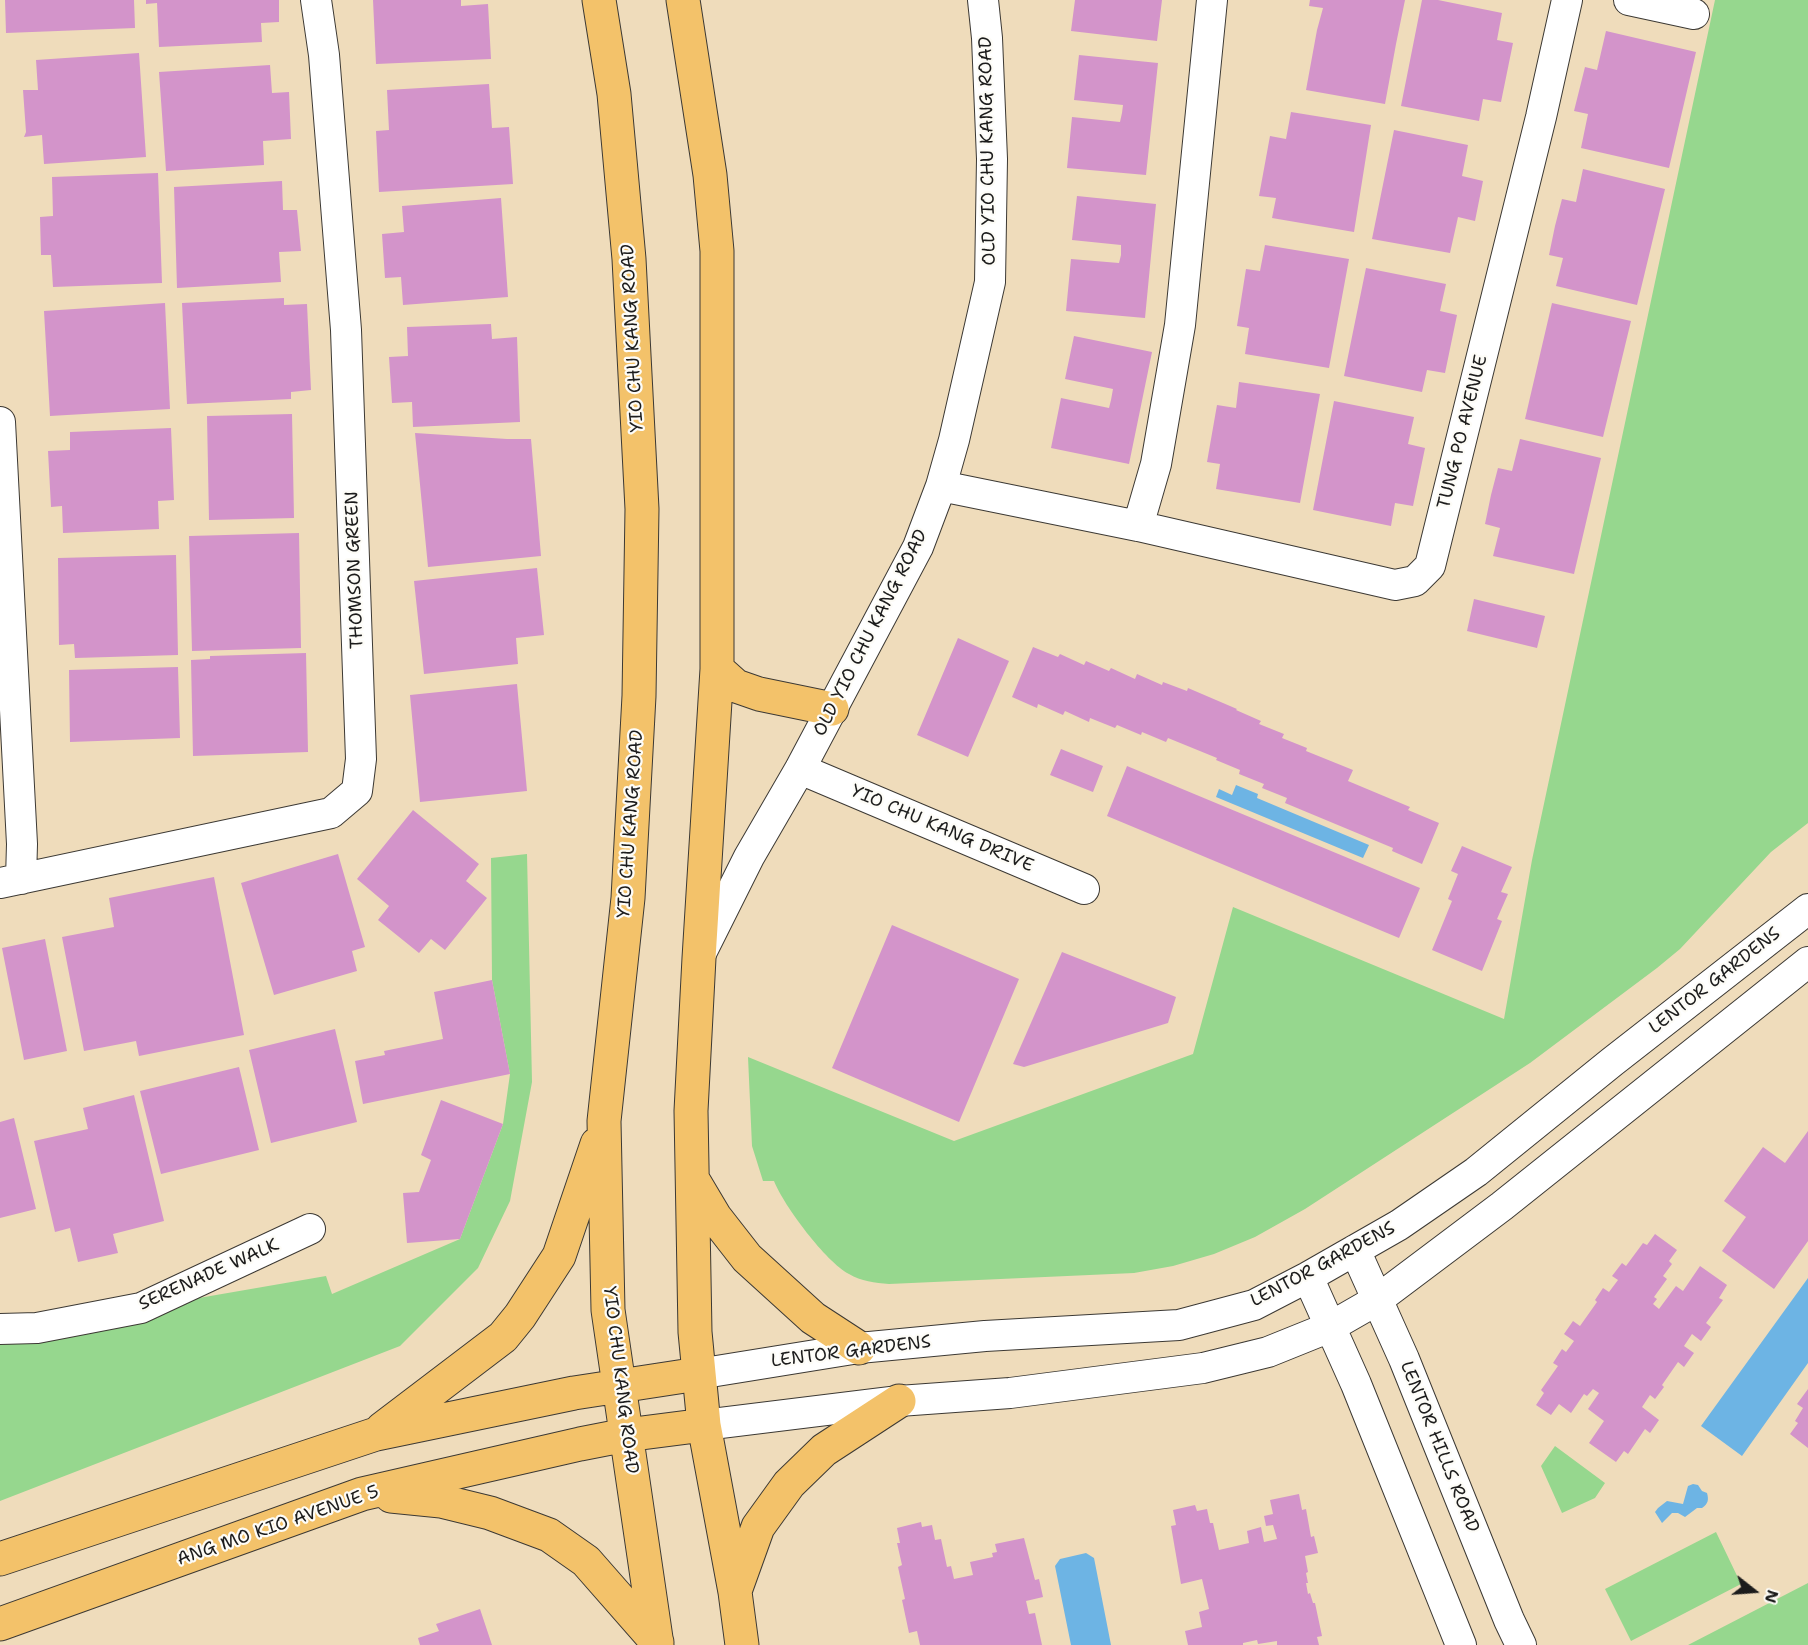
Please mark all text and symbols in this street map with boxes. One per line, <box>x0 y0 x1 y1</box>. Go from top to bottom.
street label: OLD YIO CHU KANG ROAD <box>975 36 1001 266</box>
street label: YIO CHU KANG ROAD <box>617 243 649 433</box>
street label: TUNG PO AVENUE <box>1433 353 1493 511</box>
street label: THOMSON GREEN <box>341 491 369 649</box>
street label: OLD YIO CHU KANG ROAD <box>809 526 933 740</box>
street label: YIO CHU KANG ROAD <box>614 729 648 919</box>
street label: YIO CHU KANG DRIVE <box>847 781 1037 877</box>
street label: LENTOR GARDENS <box>1645 923 1785 1039</box>
street label: LENTOR GARDENS <box>1247 1218 1399 1312</box>
street label: SERENADE WALK <box>136 1234 282 1316</box>
street label: YIO CHU KANG ROAD <box>598 1285 642 1475</box>
street label: LENTOR GARDENS <box>770 1331 932 1373</box>
street label: LENTOR HILLS ROAD <box>1395 1358 1483 1536</box>
street label: ANG MO KIO AVENUE 5 <box>174 1481 382 1571</box>
north arrow <box>1724 1561 1784 1621</box>
text: N <box>1760 1587 1784 1606</box>

